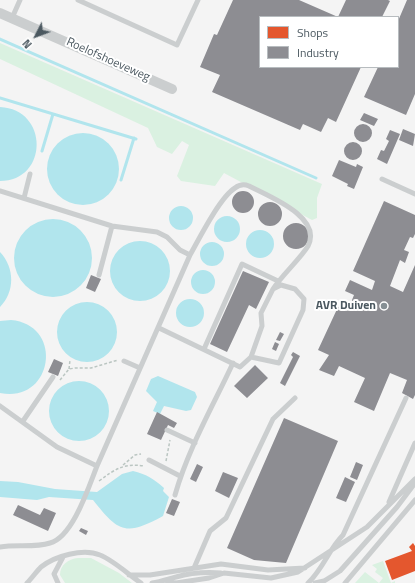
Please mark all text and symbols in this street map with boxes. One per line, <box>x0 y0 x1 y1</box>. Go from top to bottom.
north arrow <box>16 16 56 56</box>
legend <box>259 16 399 68</box>
text: Shops <box>297 23 328 42</box>
street label: Roelofshoeveweg <box>64 35 152 85</box>
text: N <box>19 36 36 52</box>
text: Industry <box>297 43 339 62</box>
place label: AVR Duiven <box>316 299 376 313</box>
marker: AVR Duiven <box>379 301 389 311</box>

